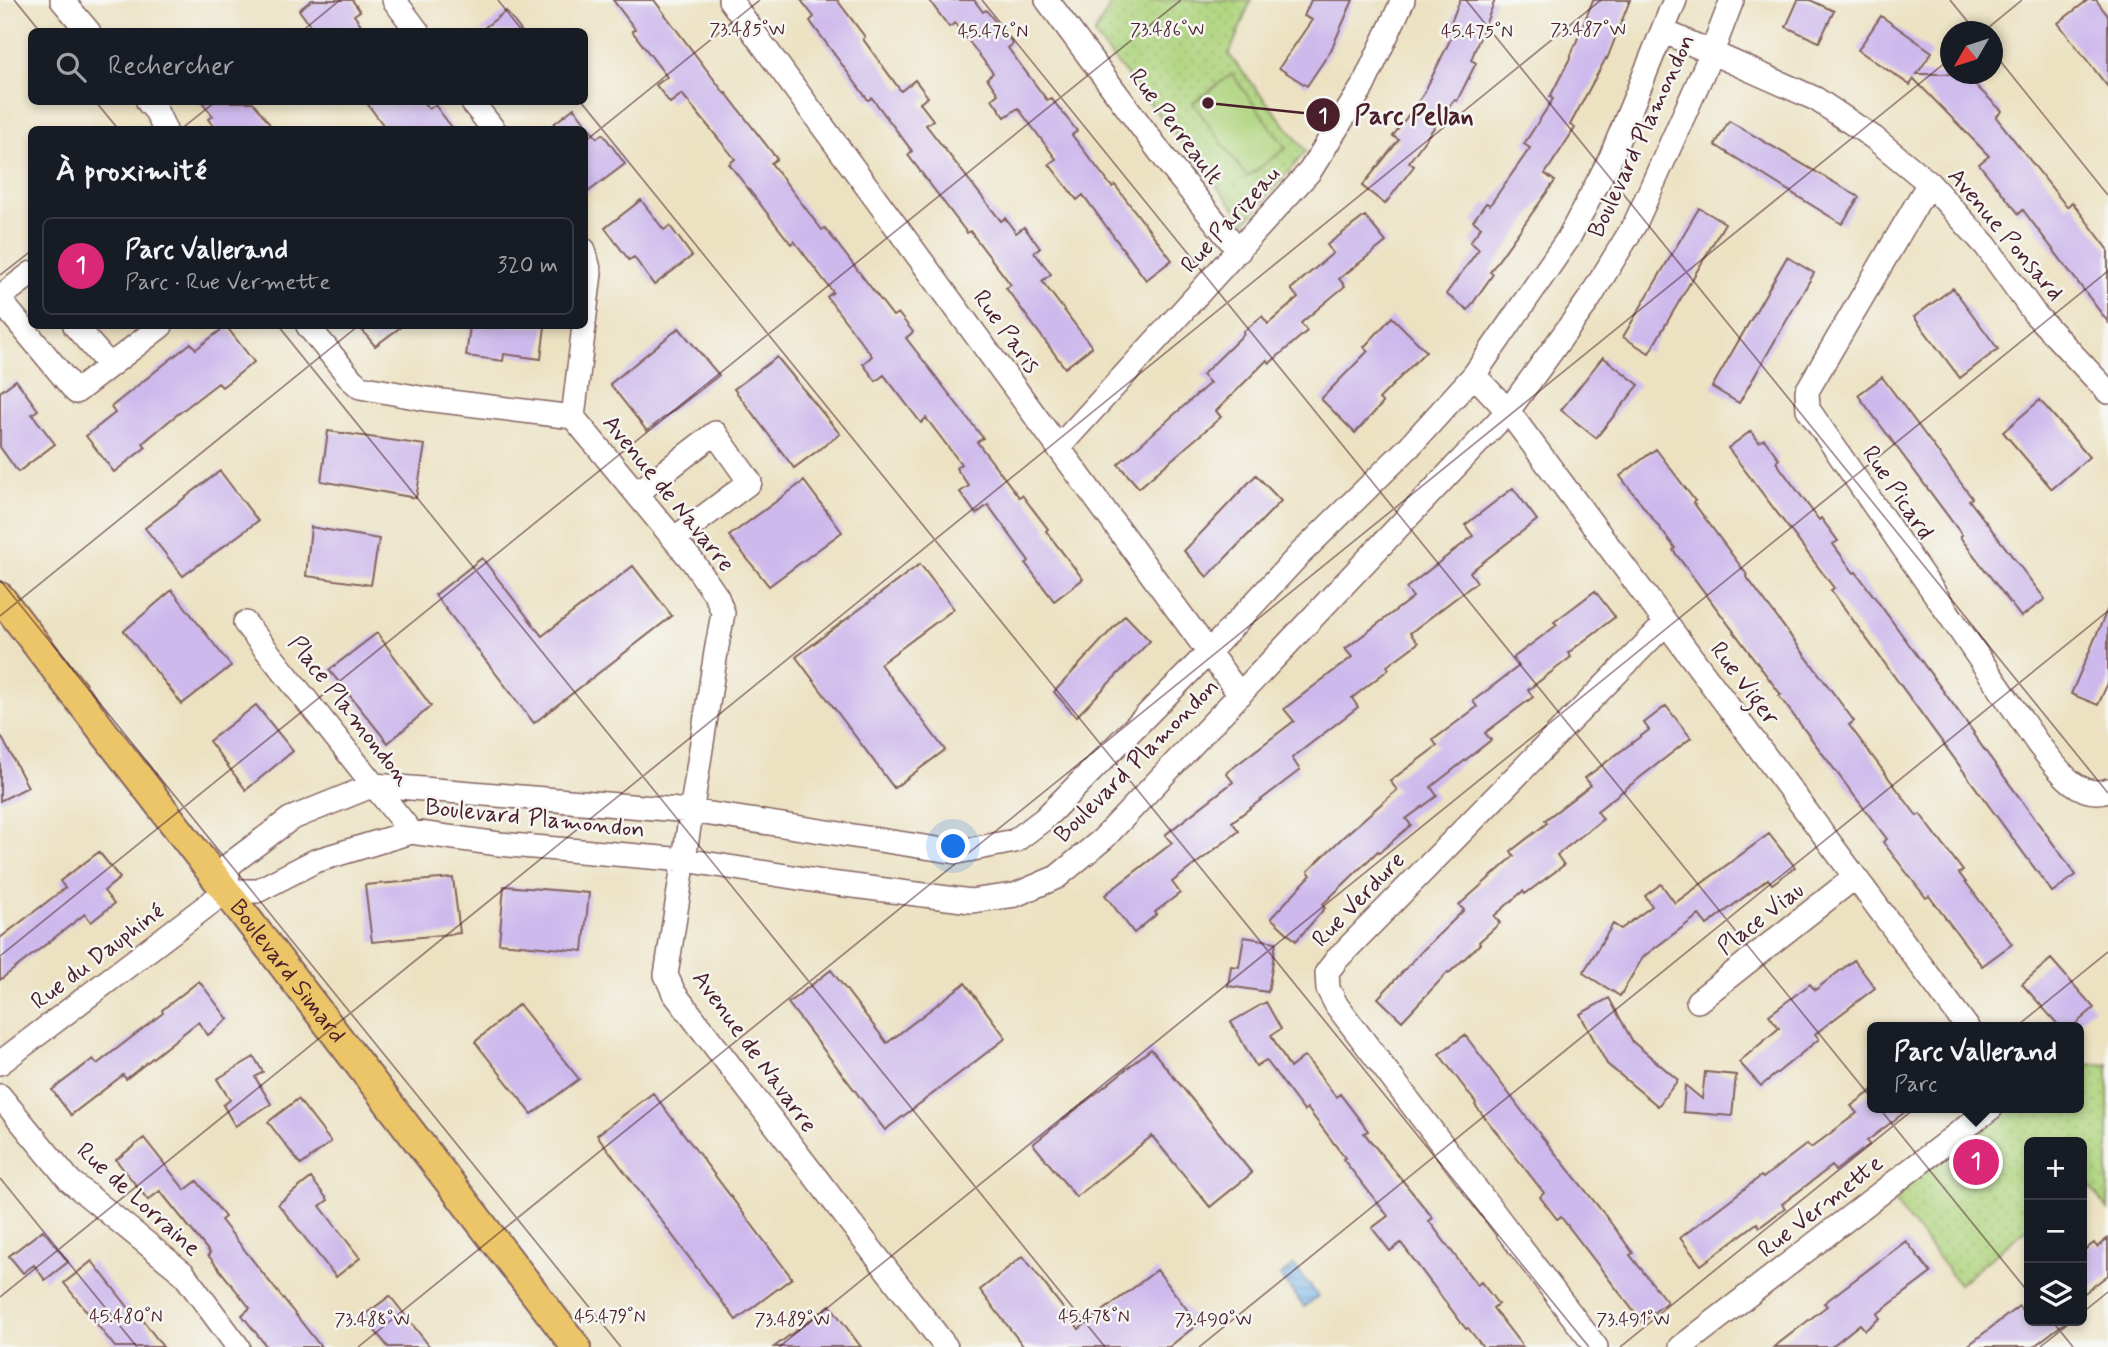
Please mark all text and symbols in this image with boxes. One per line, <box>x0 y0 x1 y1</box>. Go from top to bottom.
text: 73.485°W <box>709 18 785 42</box>
text: 73.486°W <box>1130 18 1204 42</box>
text: 73.487°W <box>1550 18 1626 42</box>
text: 45.476°N <box>958 20 1028 44</box>
text: 45.475°N <box>1441 20 1513 44</box>
north arrow <box>1940 21 2003 84</box>
search box <box>28 28 588 105</box>
street label: Boulevard Plamondon <box>1581 29 1703 243</box>
icon: search <box>52 48 90 86</box>
text: Rechercher <box>108 50 234 84</box>
street label: Rue Perreault <box>1121 63 1229 191</box>
callout: Parc Pellan <box>1305 92 1488 139</box>
text: Parc Pellan <box>1354 100 1474 134</box>
text: 1 <box>1318 102 1328 130</box>
text: À proximité <box>56 152 207 191</box>
street label: Rue Parizeau <box>1174 160 1288 280</box>
street label: Avenue Ponsard <box>1940 162 2070 308</box>
text: Parc Vallerand <box>125 234 288 268</box>
text: 1 <box>76 251 86 281</box>
text: 320 m <box>497 251 558 281</box>
text: Parc · Rue Vermette <box>125 268 331 298</box>
street label: Rue Paris <box>965 284 1047 380</box>
street label: Avenue de Navarre <box>595 409 741 579</box>
street label: Rue Picard <box>1854 440 1940 546</box>
street label: Place Plamondon <box>280 629 418 793</box>
street label: Rue Viger <box>1700 636 1786 735</box>
street label: Boulevard Plamondon <box>1048 672 1226 850</box>
street label: Boulevard Plamondon <box>423 792 647 846</box>
your location <box>936 829 970 863</box>
street label: Rue Verdure <box>1306 845 1412 955</box>
street label: Place Viau <box>1711 875 1811 963</box>
street label: Boulevard Simard <box>222 893 353 1050</box>
street label: Rue du Dauphiné <box>25 896 171 1017</box>
street label: Avenue de Navarre <box>685 965 823 1139</box>
popup <box>1867 1022 2084 1113</box>
text: Parc Vallerand <box>1894 1036 2057 1070</box>
text: Parc <box>1894 1070 1937 1100</box>
street label: Rue de Lorraine <box>69 1136 207 1264</box>
pin: 1 <box>1953 1136 1999 1188</box>
map controls <box>2024 1137 2087 1326</box>
button: + <box>2024 1137 2087 1200</box>
street label: Rue Vermette <box>1752 1148 1890 1266</box>
button: − <box>2024 1200 2087 1263</box>
button: layers <box>2024 1263 2087 1326</box>
text: 45.480°N <box>89 1305 163 1329</box>
text: 45.479°N <box>574 1305 646 1329</box>
text: 45.478°N <box>1058 1305 1130 1329</box>
text: 73.488°W <box>334 1308 410 1332</box>
text: 73.489°W <box>755 1308 830 1332</box>
text: 73.490°W <box>1174 1308 1252 1332</box>
text: 73.491°W <box>1596 1308 1670 1332</box>

